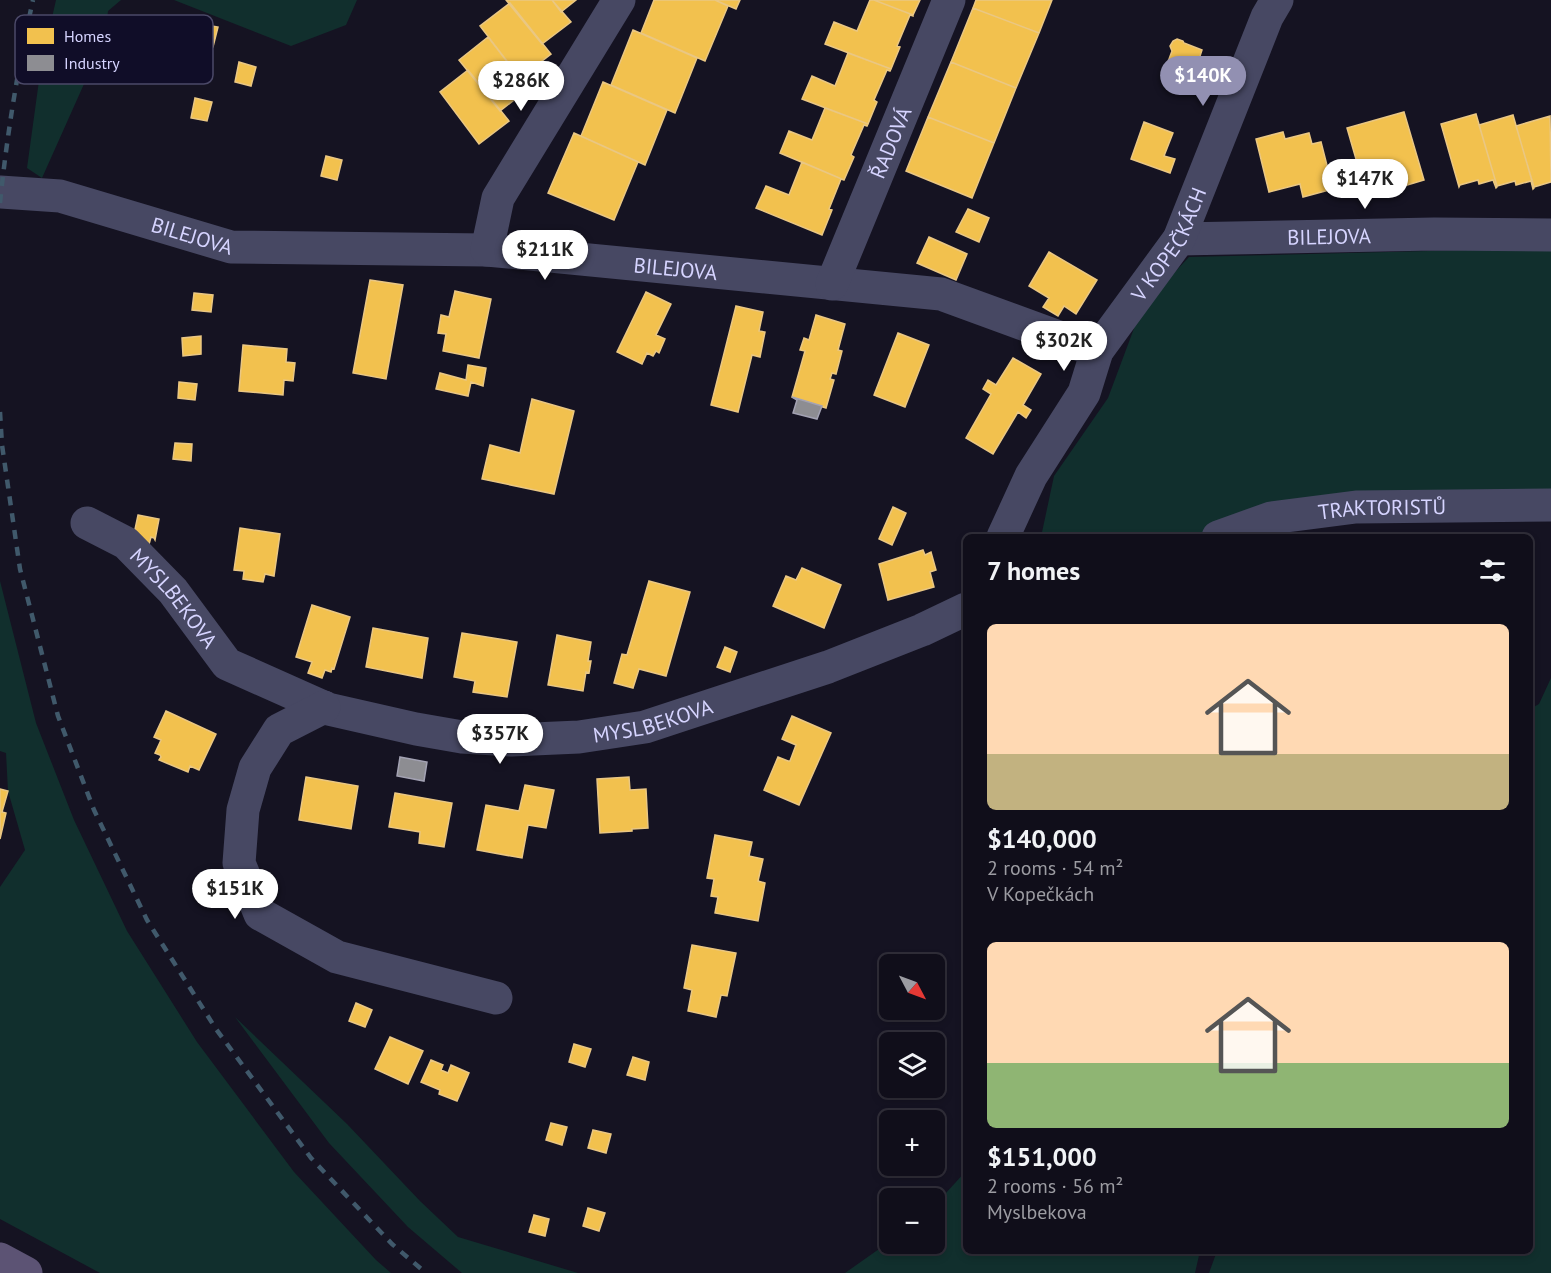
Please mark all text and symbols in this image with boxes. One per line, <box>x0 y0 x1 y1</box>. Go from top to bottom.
legend <box>15 15 213 84</box>
text: Homes <box>64 26 111 46</box>
text: Industry <box>64 53 120 73</box>
pin: $140K <box>1161 56 1245 107</box>
pin: $286K <box>479 61 563 112</box>
text: $140K <box>1174 62 1232 88</box>
text: $286K <box>492 67 550 93</box>
street label: ŘADOVÁ <box>863 102 917 182</box>
pin: $147K <box>1323 159 1407 210</box>
text: $147K <box>1336 165 1394 191</box>
street label: V KOPEČKÁCH <box>1124 183 1212 307</box>
street label: BILEJOVA <box>148 210 237 261</box>
street label: BILEJOVA <box>1287 222 1372 250</box>
pin: $211K <box>503 230 587 281</box>
text: $211K <box>516 236 574 262</box>
street label: BILEJOVA <box>633 251 719 286</box>
pin: $302K <box>1022 321 1106 372</box>
text: $302K <box>1035 327 1093 353</box>
street label: TRAKTORISTŮ <box>1316 493 1446 525</box>
street label: MYSLBEKOVA <box>125 542 224 654</box>
text: 7 homes <box>987 554 1080 587</box>
icon: filters <box>1476 554 1509 587</box>
icon: home <box>1194 663 1302 771</box>
street label: MYSLBEKOVA <box>591 692 717 748</box>
pin: $357K <box>458 714 542 765</box>
text: $357K <box>471 720 529 746</box>
text: $140,000 <box>987 822 1097 855</box>
text: 2 rooms · 54 m² <box>987 855 1123 881</box>
pin: $151K <box>193 869 277 920</box>
text: $151K <box>206 875 264 901</box>
text: V Kopečkách <box>987 881 1094 907</box>
north arrow <box>879 954 945 1020</box>
map controls <box>879 954 945 1254</box>
icon: home <box>1194 981 1302 1089</box>
button: layers <box>879 1032 945 1098</box>
button: + <box>879 1110 945 1176</box>
text: $151,000 <box>987 1140 1097 1173</box>
text: 2 rooms · 56 m² <box>987 1173 1123 1199</box>
button: − <box>879 1188 945 1254</box>
text: Myslbekova <box>987 1199 1087 1225</box>

